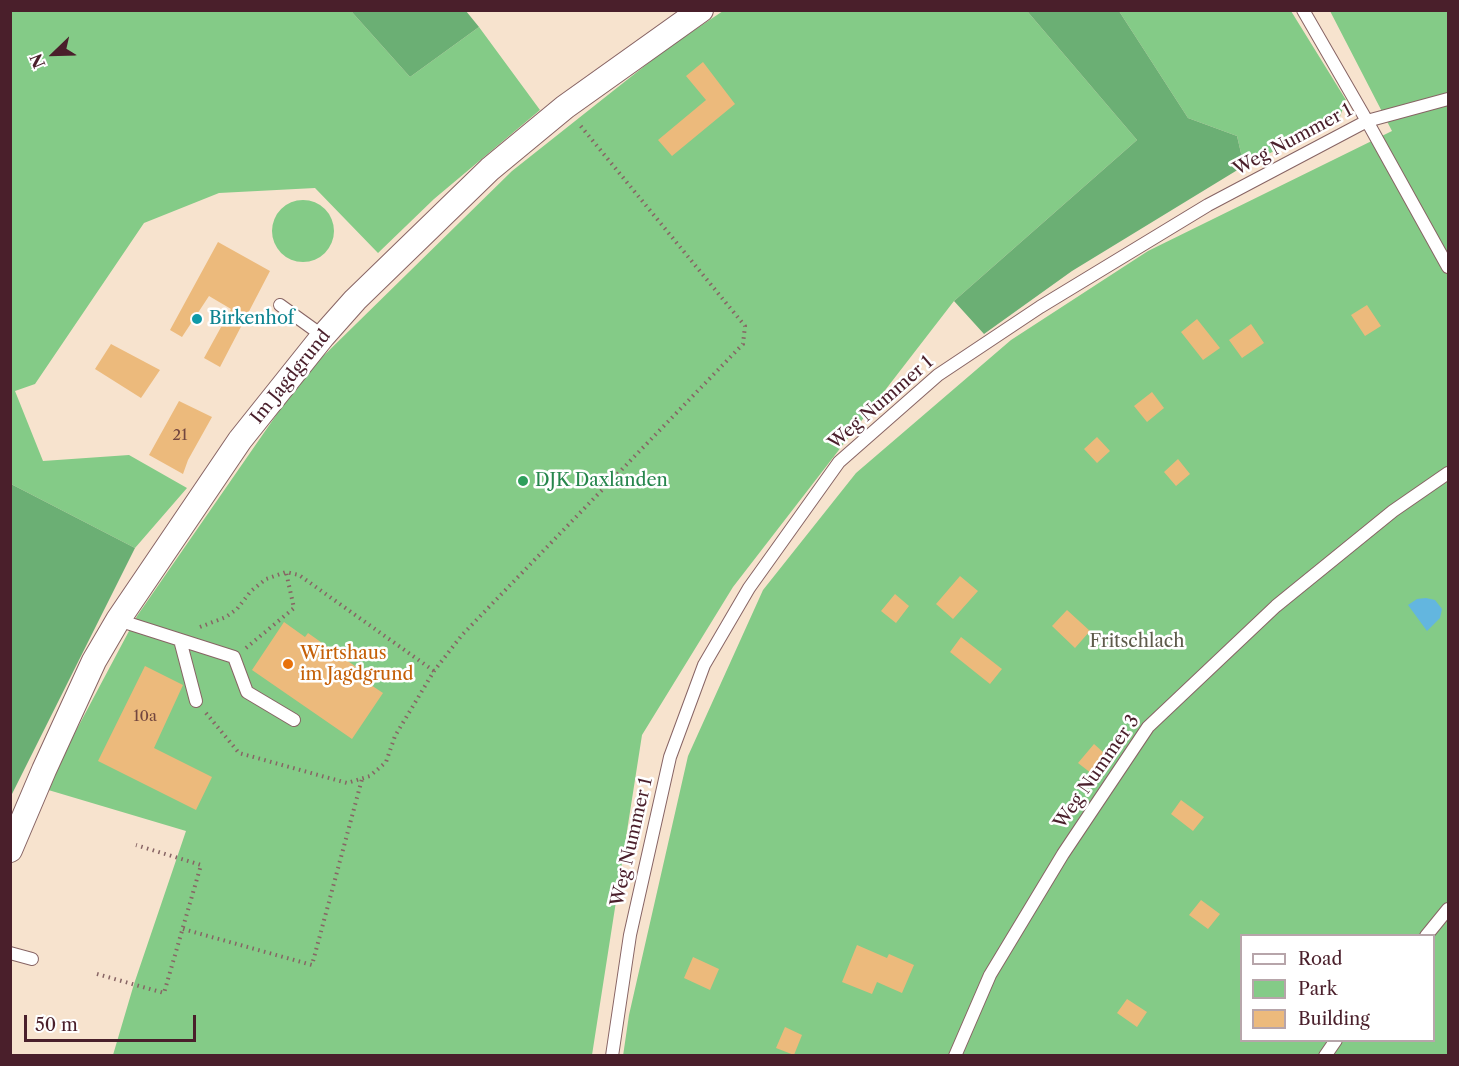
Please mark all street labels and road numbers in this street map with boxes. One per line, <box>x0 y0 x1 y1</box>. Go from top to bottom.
street label: Weg Nummer 1 <box>1230 100 1356 180</box>
street label: Im Jagdgrund <box>247 326 335 428</box>
street label: Weg Nummer 1 <box>824 352 938 454</box>
street label: Weg Nummer 3 <box>1050 711 1144 833</box>
street label: Weg Nummer 1 <box>607 775 657 909</box>

